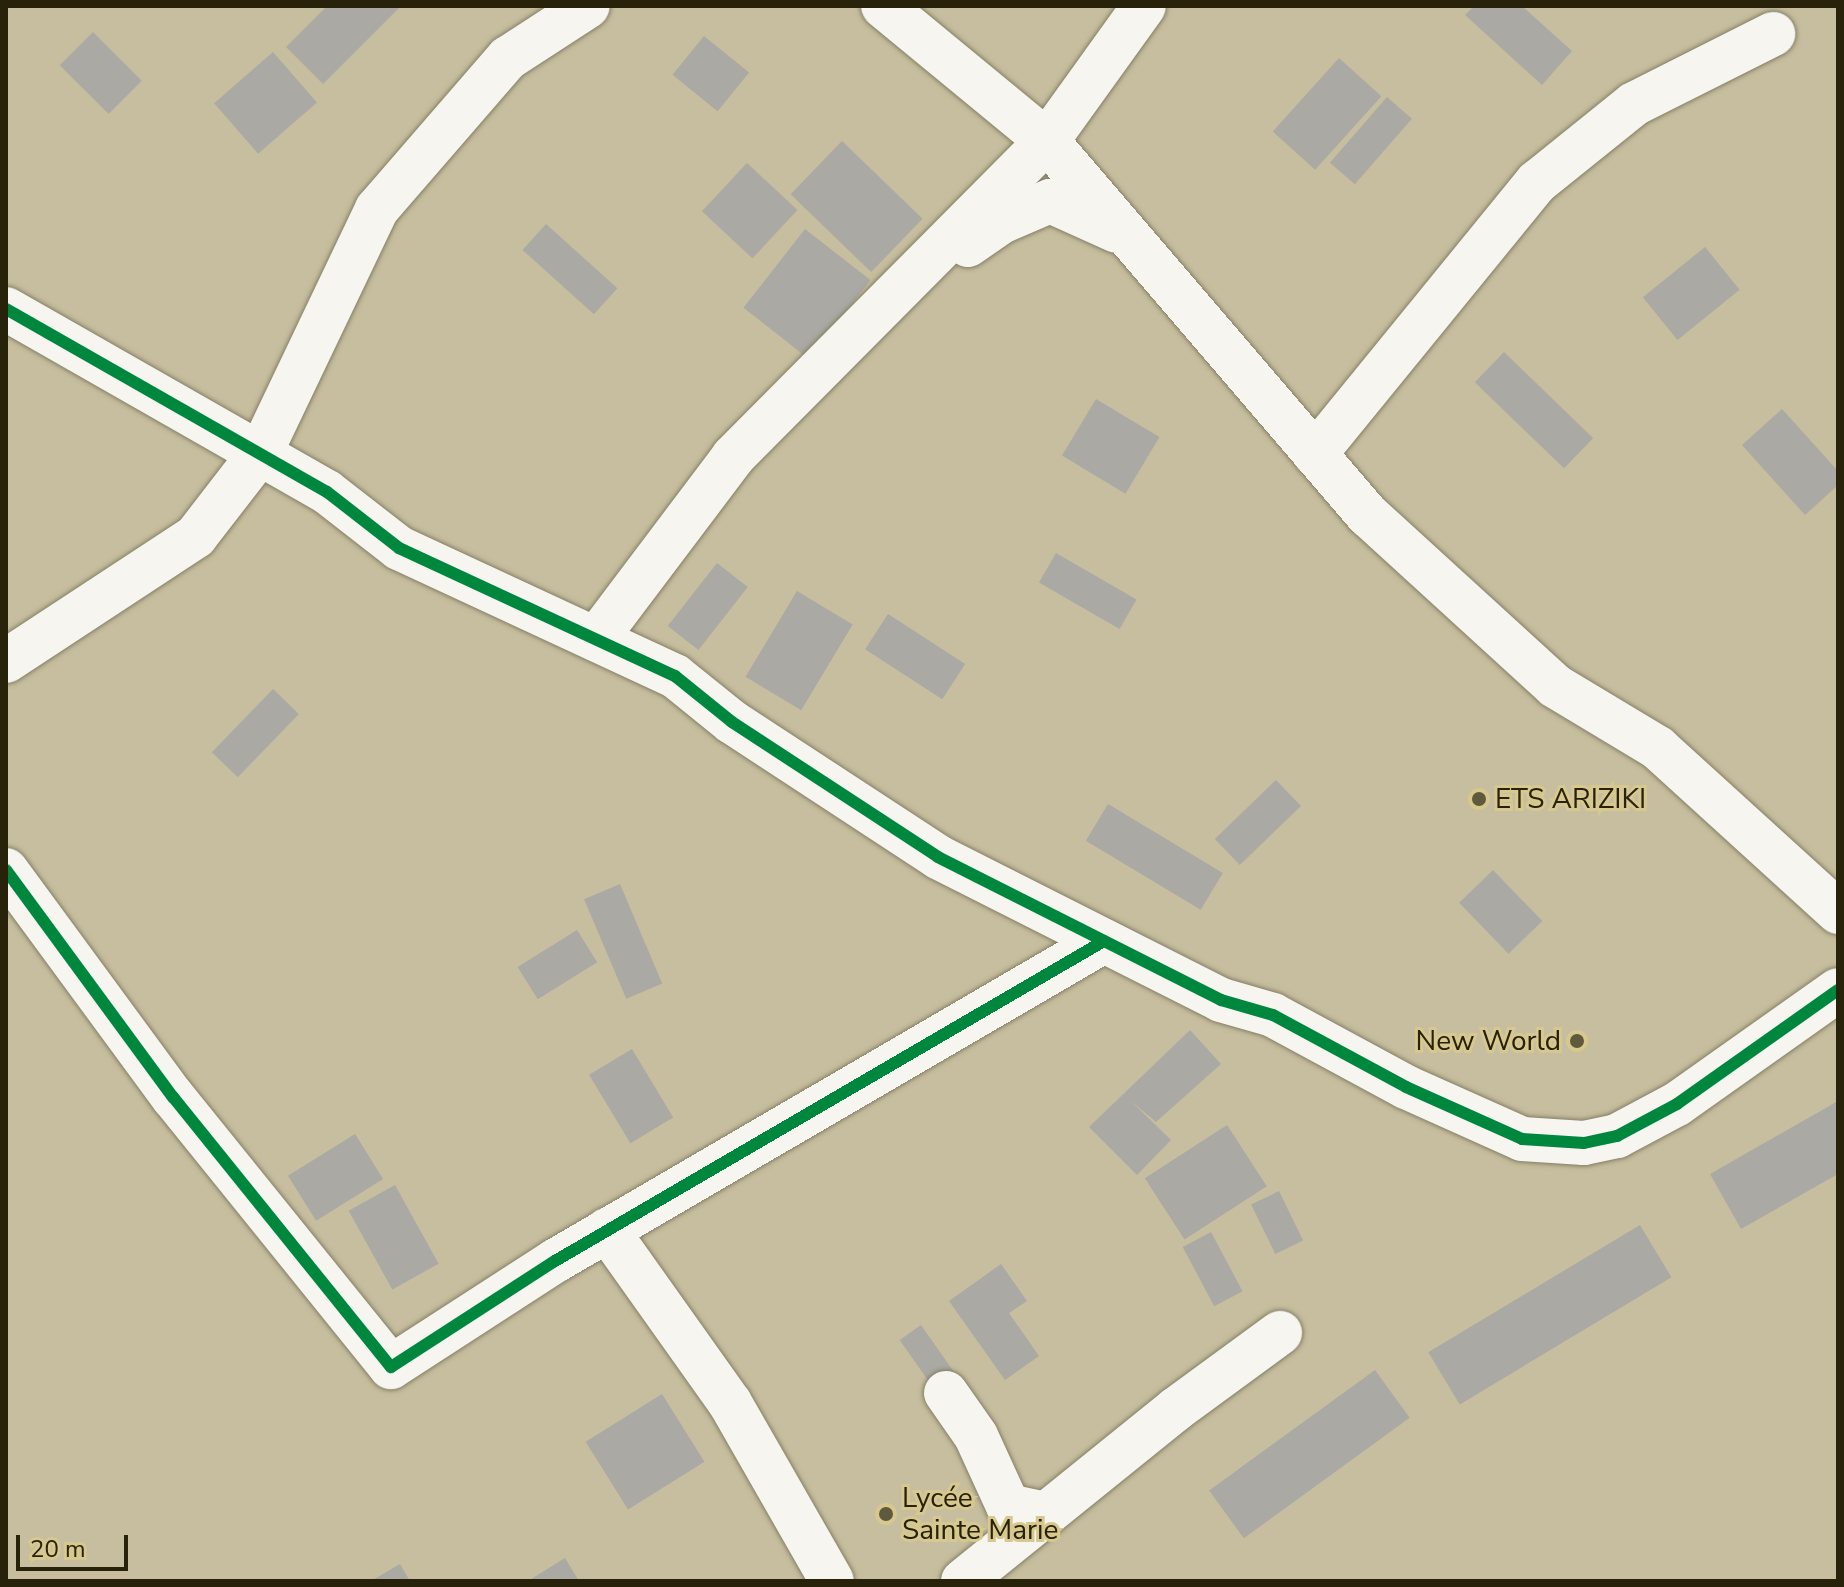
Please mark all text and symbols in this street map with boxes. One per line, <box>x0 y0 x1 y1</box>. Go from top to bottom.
place label: ETS ARIZIKI <box>1495 782 1646 816</box>
marker: ETS ARIZIKI <box>1470 790 1488 808</box>
place label: New World <box>1416 1024 1561 1058</box>
marker: New World <box>1568 1032 1586 1050</box>
place label: Lycée Sainte Marie <box>902 1481 1058 1547</box>
marker: Lycée Sainte Marie <box>877 1505 895 1523</box>
scale bar <box>20 1519 132 1569</box>
text: 20 m <box>30 1533 86 1565</box>

